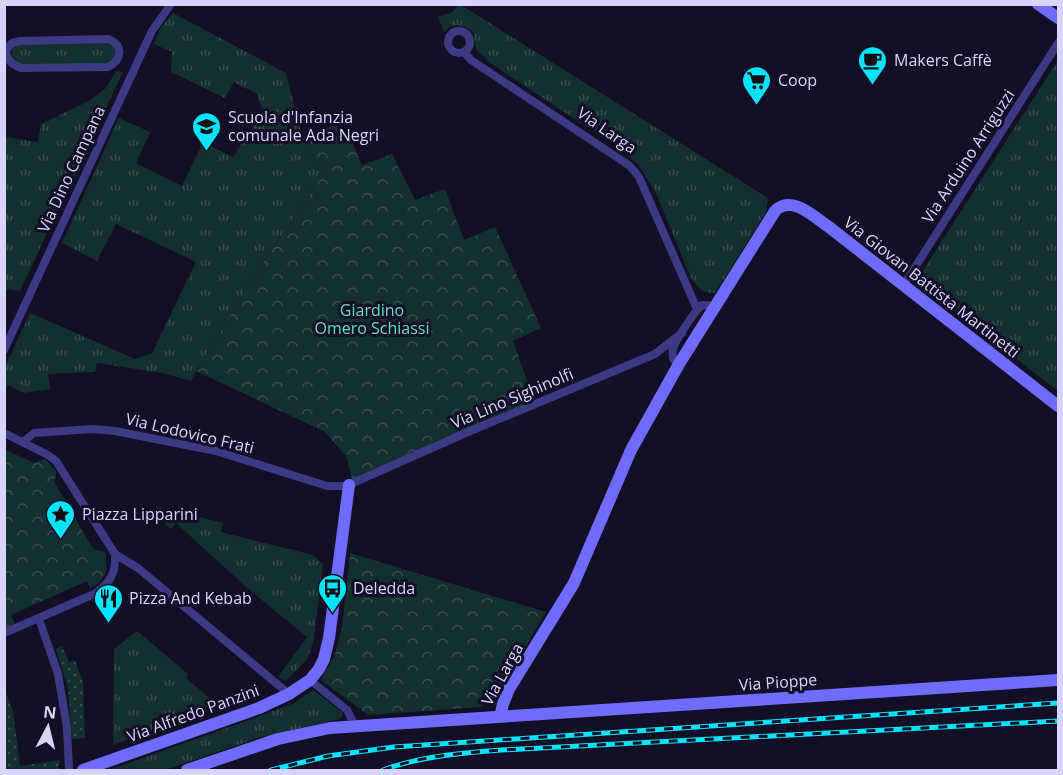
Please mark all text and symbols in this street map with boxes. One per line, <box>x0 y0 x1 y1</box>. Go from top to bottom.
cafe icon: Makers Caffè <box>857 44 889 86</box>
place label: Makers Caffè <box>894 49 992 71</box>
supermarket icon: Coop <box>741 64 773 106</box>
place label: Coop <box>778 69 817 91</box>
street label: Via Arduino Arriguzzi <box>916 85 1020 227</box>
street label: Via Larga <box>573 101 641 159</box>
street label: Via Dino Campana <box>32 102 110 236</box>
place label: Scuola d'Infanzia comunale Ada Negri <box>228 106 379 146</box>
school or university icon: Scuola d'Infanzia comunale Ada Negri <box>191 110 223 152</box>
street label: Via Giovan Battista Martinetti <box>839 211 1025 363</box>
park label: Giardino Omero Schiassi <box>314 299 430 339</box>
street label: Via Lino Sighinolfi <box>447 362 577 434</box>
street label: Via Lodovico Frati <box>124 408 256 458</box>
place icon: Piazza Lipparini <box>45 498 77 540</box>
place label: Piazza Lipparini <box>82 503 198 525</box>
bus stop icon: Deledda <box>316 572 348 614</box>
place label: Deledda <box>353 577 415 599</box>
restaurant icon: Pizza And Kebab <box>92 582 124 624</box>
place label: Pizza And Kebab <box>129 587 252 609</box>
street label: Via Larga <box>476 639 528 709</box>
street label: Via Pioppe <box>738 668 818 696</box>
street label: Via Alfredo Panzini <box>124 679 262 747</box>
north arrow <box>18 697 78 757</box>
text: N <box>42 700 58 724</box>

